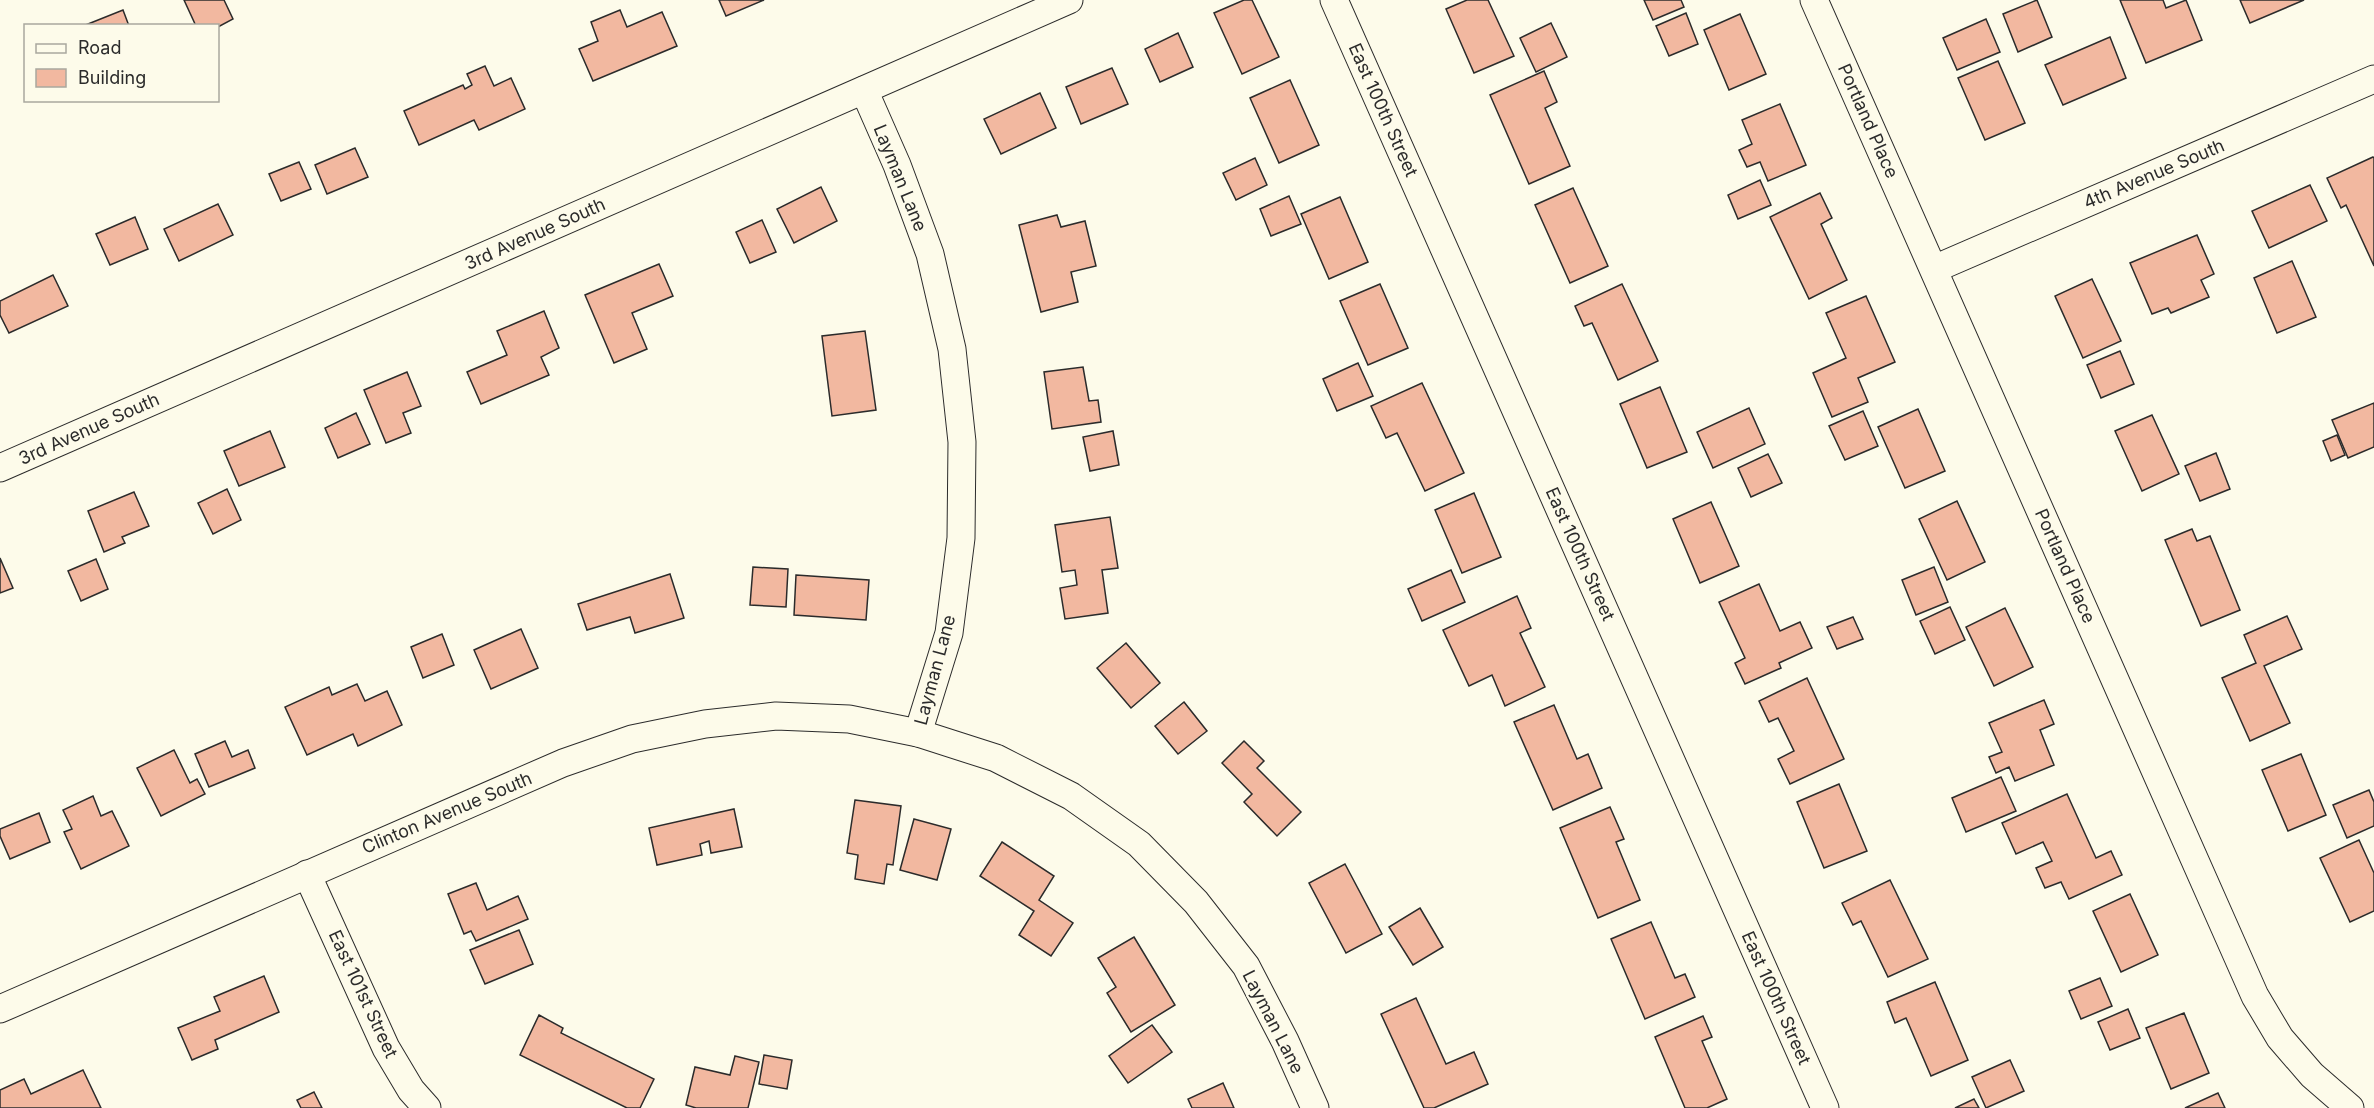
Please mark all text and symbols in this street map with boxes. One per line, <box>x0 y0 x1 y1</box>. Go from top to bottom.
legend <box>24 24 219 102</box>
text: Road <box>78 37 121 58</box>
street label: East 100th Street <box>1345 40 1422 180</box>
street label: Portland Place <box>1834 60 1903 181</box>
text: Building <box>78 67 146 88</box>
street label: Layman Lane <box>870 121 931 234</box>
street label: 4th Avenue South <box>2080 134 2227 213</box>
street label: 3rd Avenue South <box>461 193 608 274</box>
street label: 3rd Avenue South <box>15 388 162 469</box>
street label: East 100th Street <box>1542 484 1619 624</box>
street label: Portland Place <box>2031 505 2100 626</box>
street label: Layman Lane <box>910 613 959 727</box>
street label: Clinton Avenue South <box>359 767 535 858</box>
street label: East 101st Street <box>325 927 402 1061</box>
street label: East 100th Street <box>1738 928 1815 1068</box>
street label: Layman Lane <box>1238 967 1308 1077</box>

